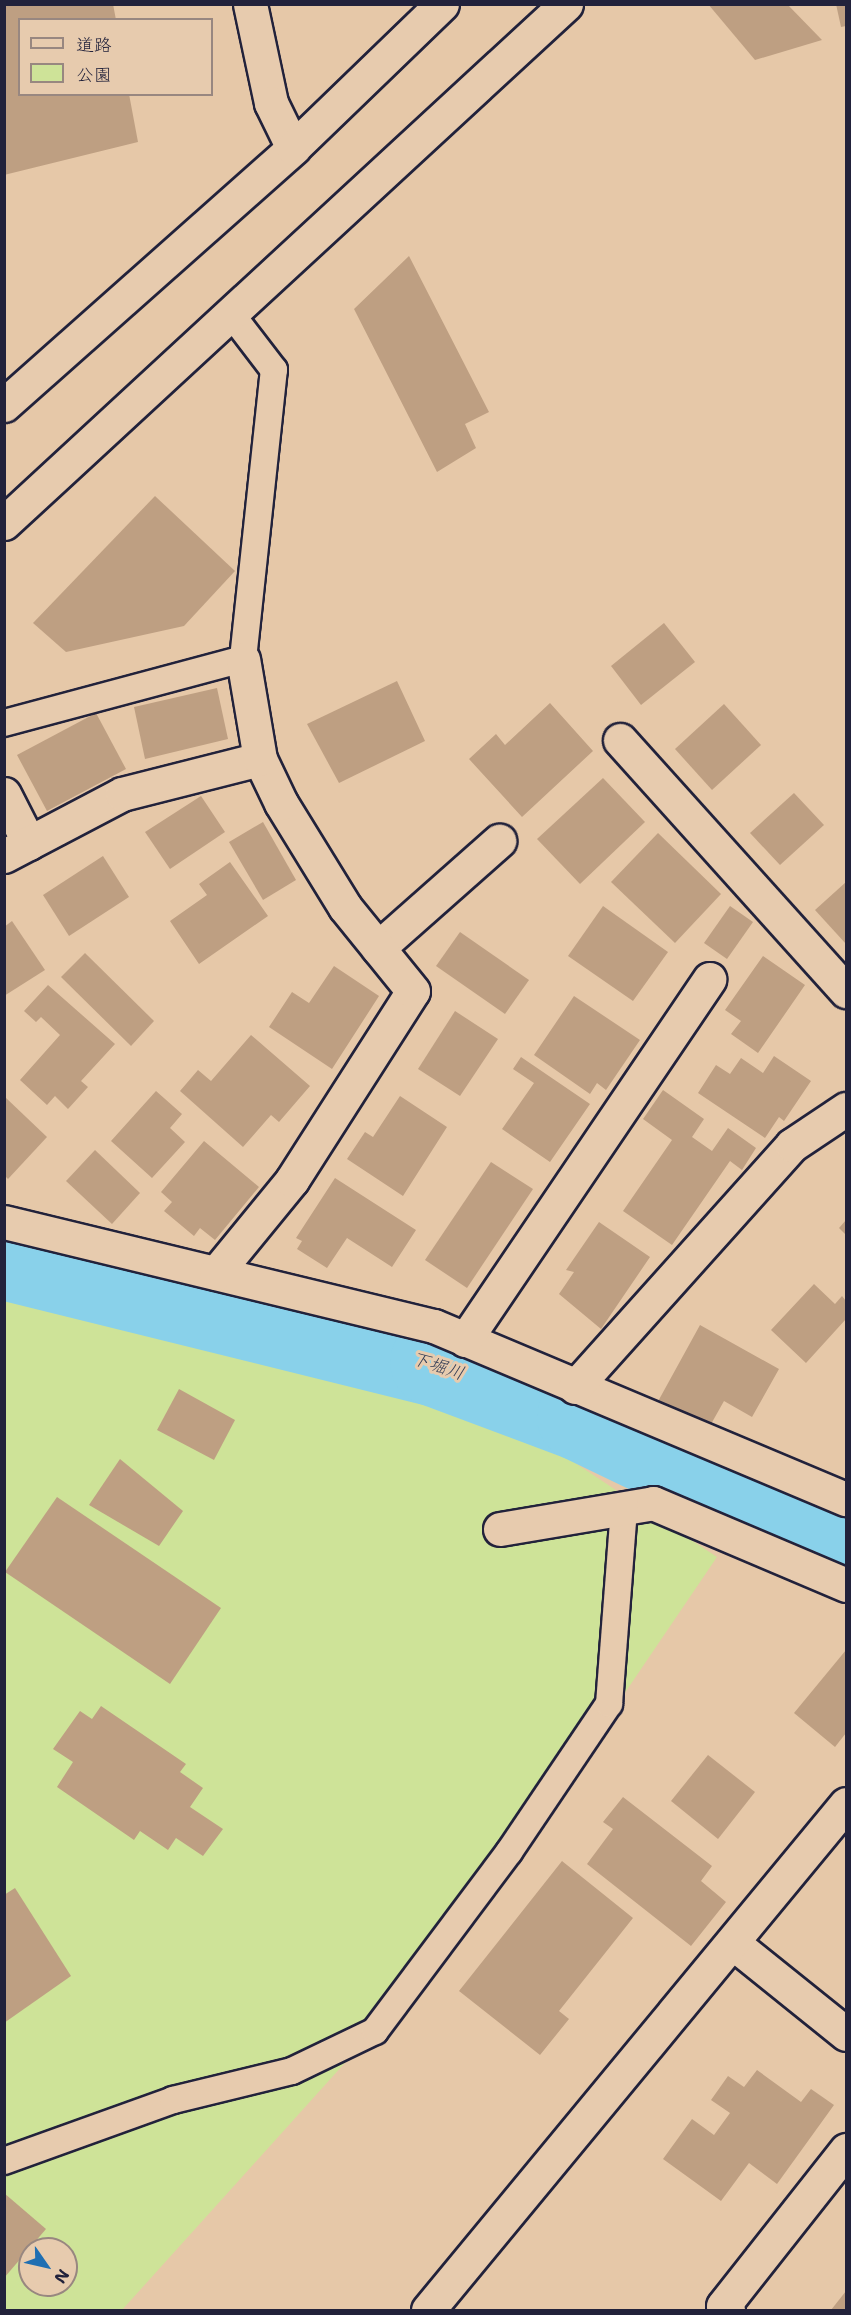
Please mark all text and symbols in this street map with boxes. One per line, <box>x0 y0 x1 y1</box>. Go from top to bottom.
legend <box>18 18 213 96</box>
text: 道路 <box>76 33 112 57</box>
text: 公園 <box>76 63 112 87</box>
water label: 下堀川 <box>409 1347 467 1385</box>
north arrow <box>18 2237 78 2297</box>
text: N <box>49 2265 74 2287</box>

